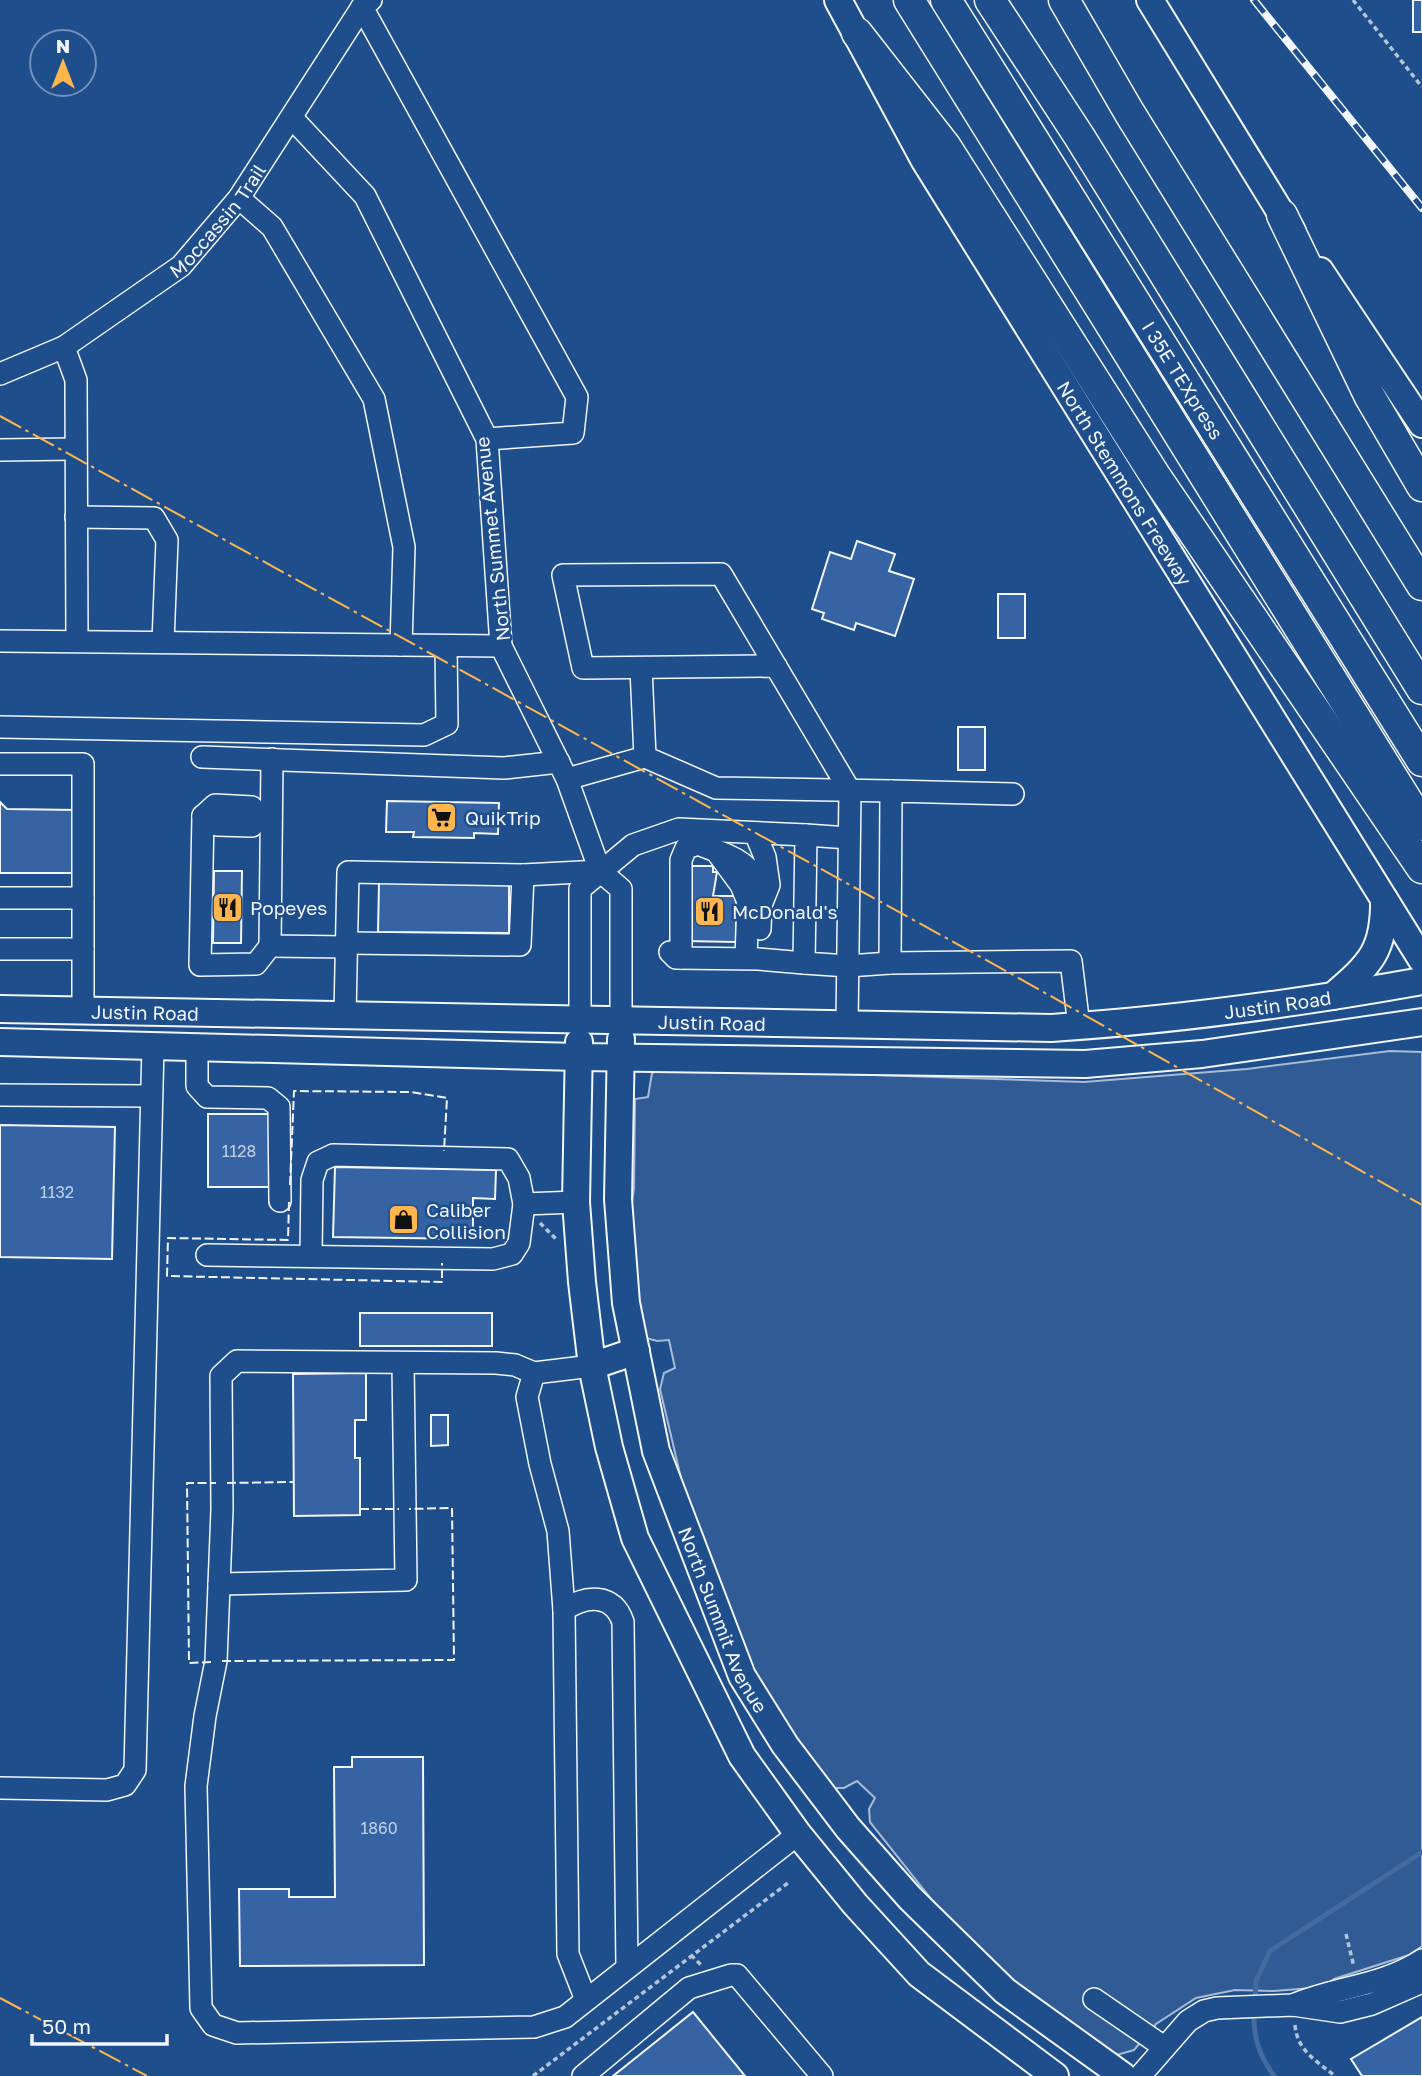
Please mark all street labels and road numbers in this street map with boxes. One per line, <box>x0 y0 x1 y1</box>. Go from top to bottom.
street label: Moccassin Trail <box>165 159 270 282</box>
street label: I 35E TEXpress <box>1138 316 1229 443</box>
street label: North Stemmons Freeway <box>1053 376 1198 589</box>
street label: North Summet Avenue <box>470 436 514 642</box>
street label: Justin Road <box>1223 985 1333 1023</box>
street label: Justin Road <box>91 999 199 1024</box>
street label: Justin Road <box>658 1009 766 1034</box>
street label: North Summit Avenue <box>674 1523 773 1717</box>

